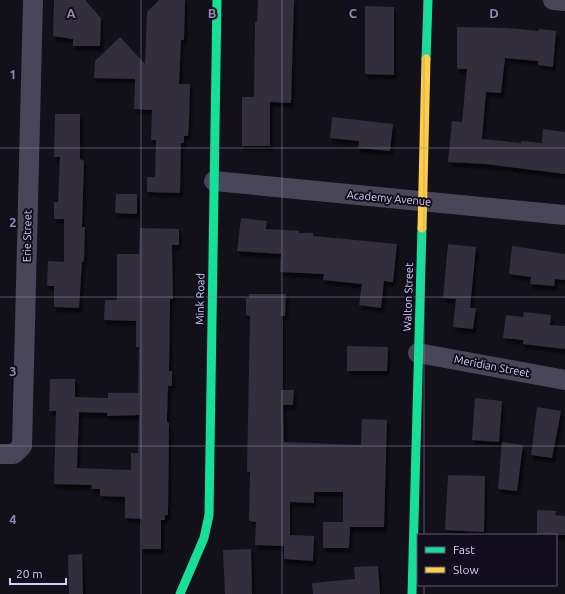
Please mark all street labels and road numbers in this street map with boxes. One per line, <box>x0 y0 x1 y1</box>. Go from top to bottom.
street label: Academy Avenue <box>346 188 432 208</box>
street label: Erie Street <box>21 209 33 262</box>
street label: Walton Street <box>401 262 415 332</box>
street label: Mink Road <box>194 273 206 325</box>
street label: Meridian Street <box>453 353 531 379</box>

